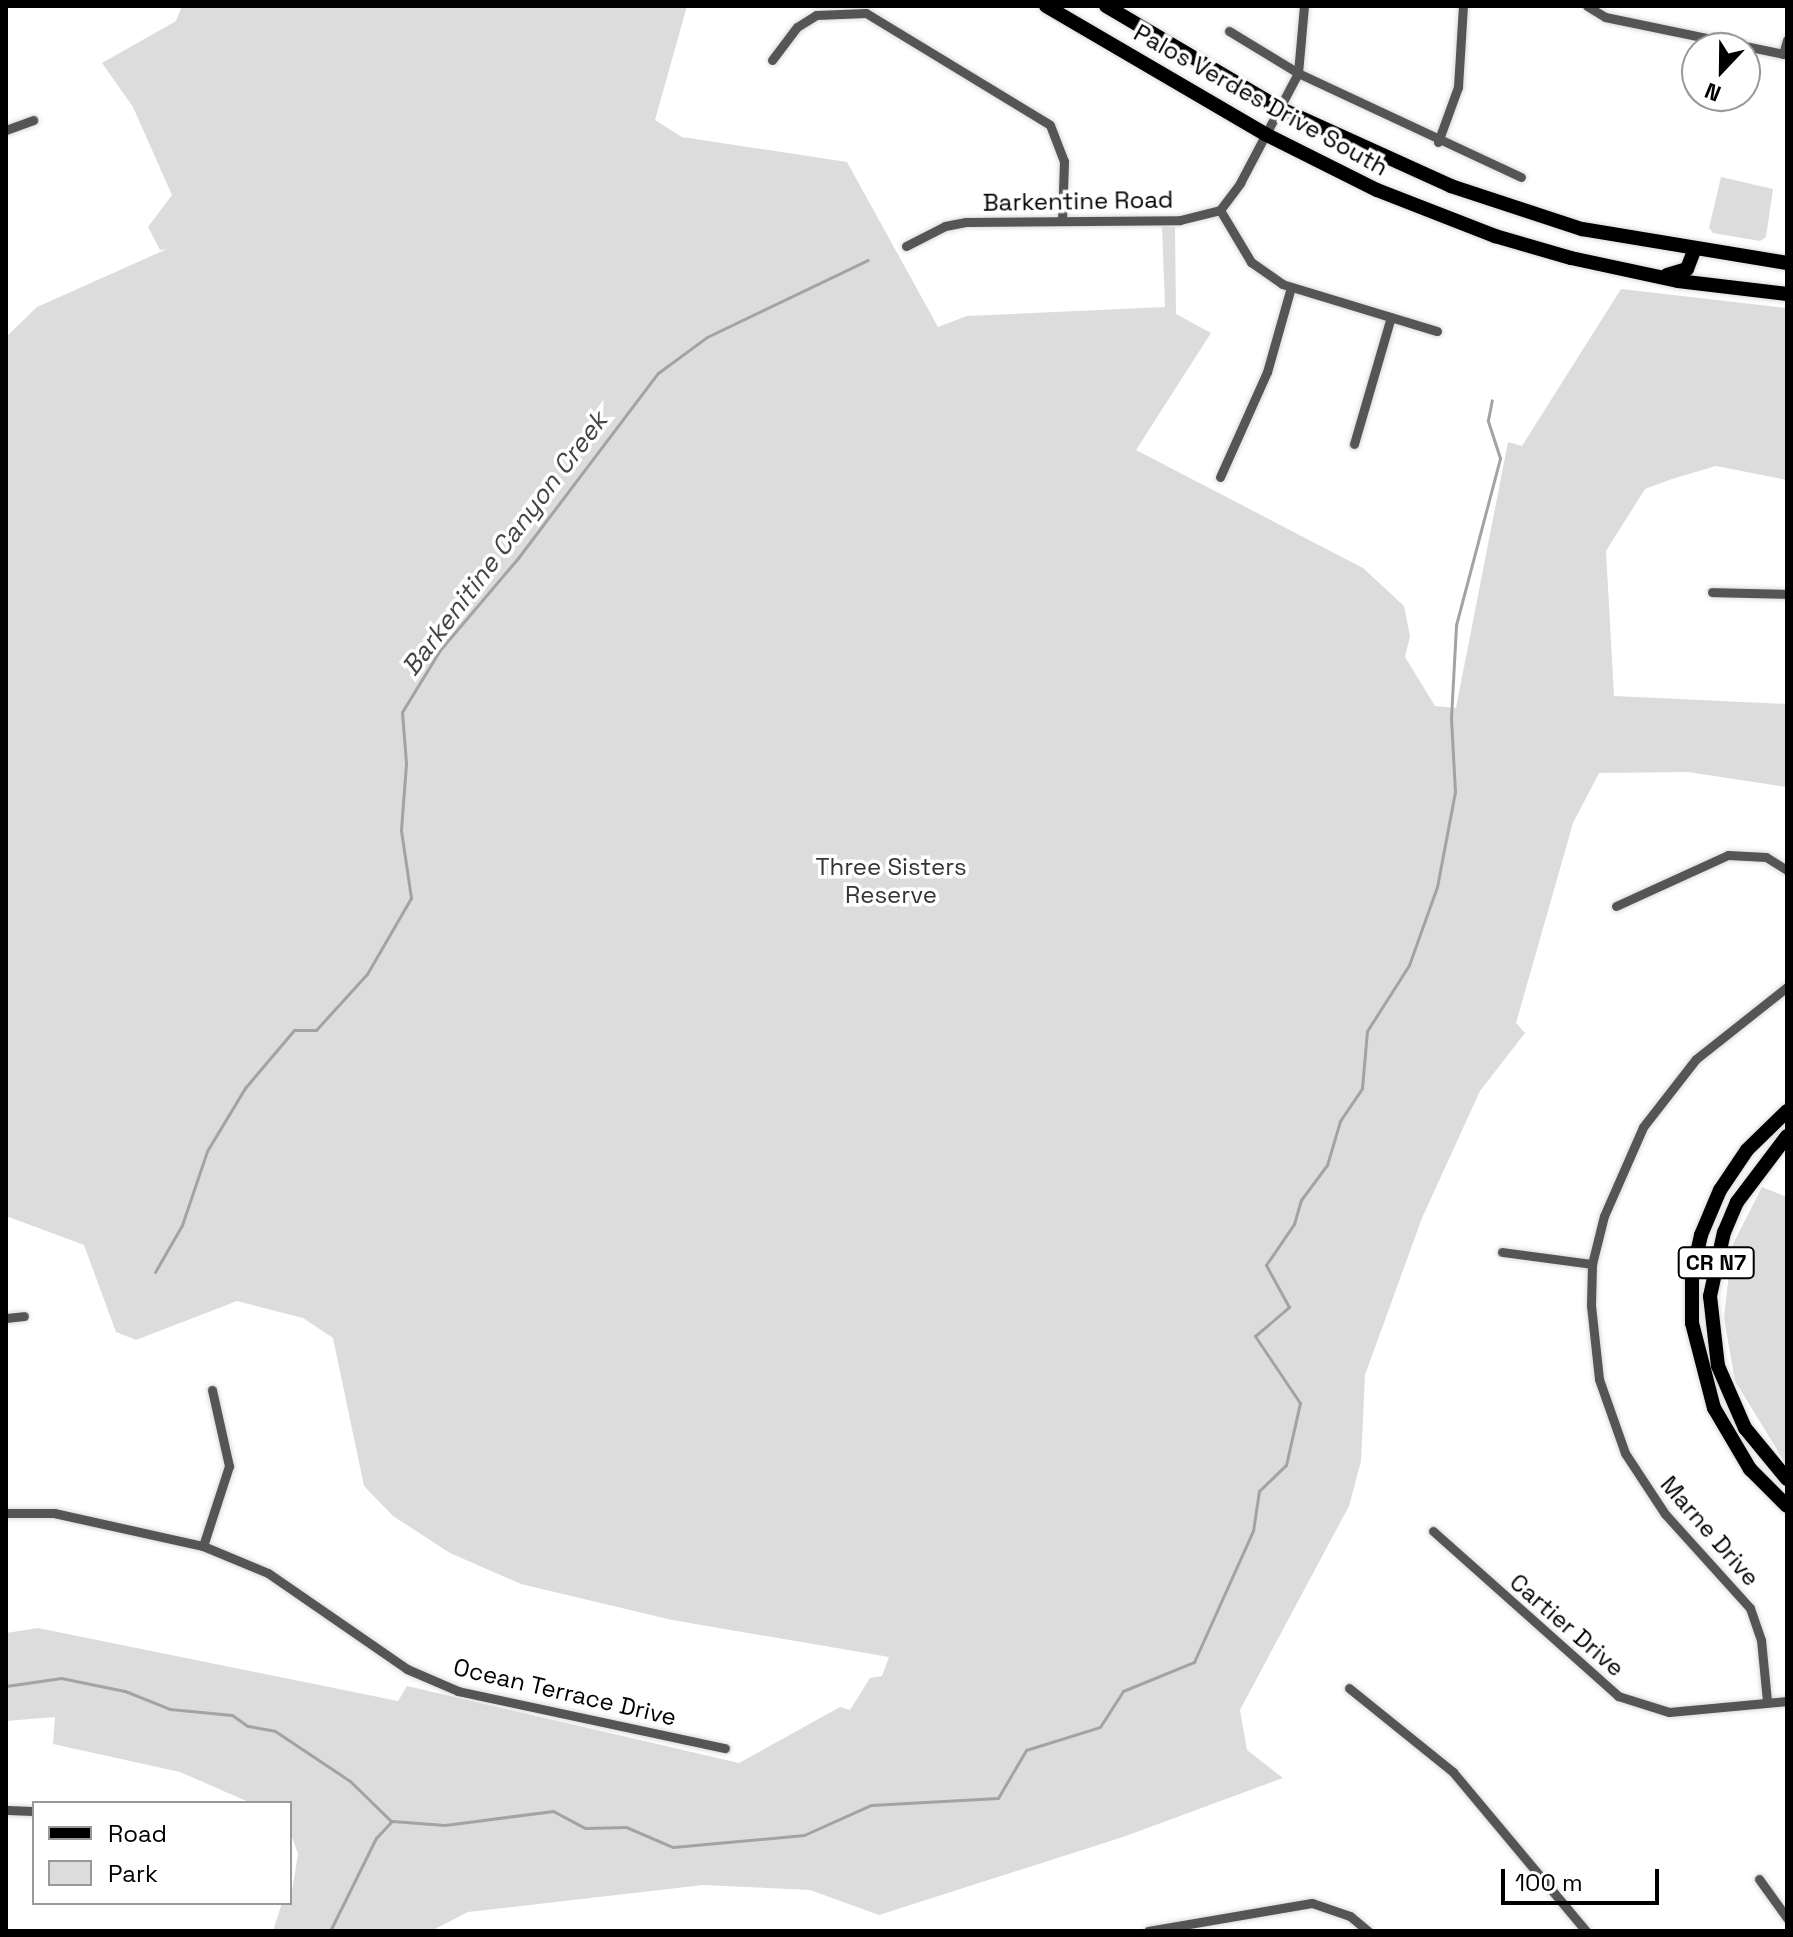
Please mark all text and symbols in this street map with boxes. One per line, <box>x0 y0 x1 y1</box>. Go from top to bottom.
street label: Palos Verdes Drive South <box>1129 18 1393 182</box>
north arrow <box>1681 32 1761 112</box>
text: N <box>1701 77 1725 108</box>
street label: Barkentine Road <box>983 185 1173 217</box>
water label: Barkenitine Canyon Creek <box>396 406 614 682</box>
park label: Three Sisters Reserve <box>815 853 967 909</box>
road number: CR N7 <box>1676 1245 1756 1281</box>
street label: Marne Drive <box>1654 1470 1766 1592</box>
street label: Cartier Drive <box>1504 1568 1630 1682</box>
street label: Ocean Terrace Drive <box>450 1652 680 1732</box>
legend <box>32 1801 292 1905</box>
text: Road <box>108 1818 167 1849</box>
scale bar <box>1505 1853 1663 1903</box>
text: Park <box>108 1858 158 1889</box>
text: 100 m <box>1515 1867 1583 1898</box>

